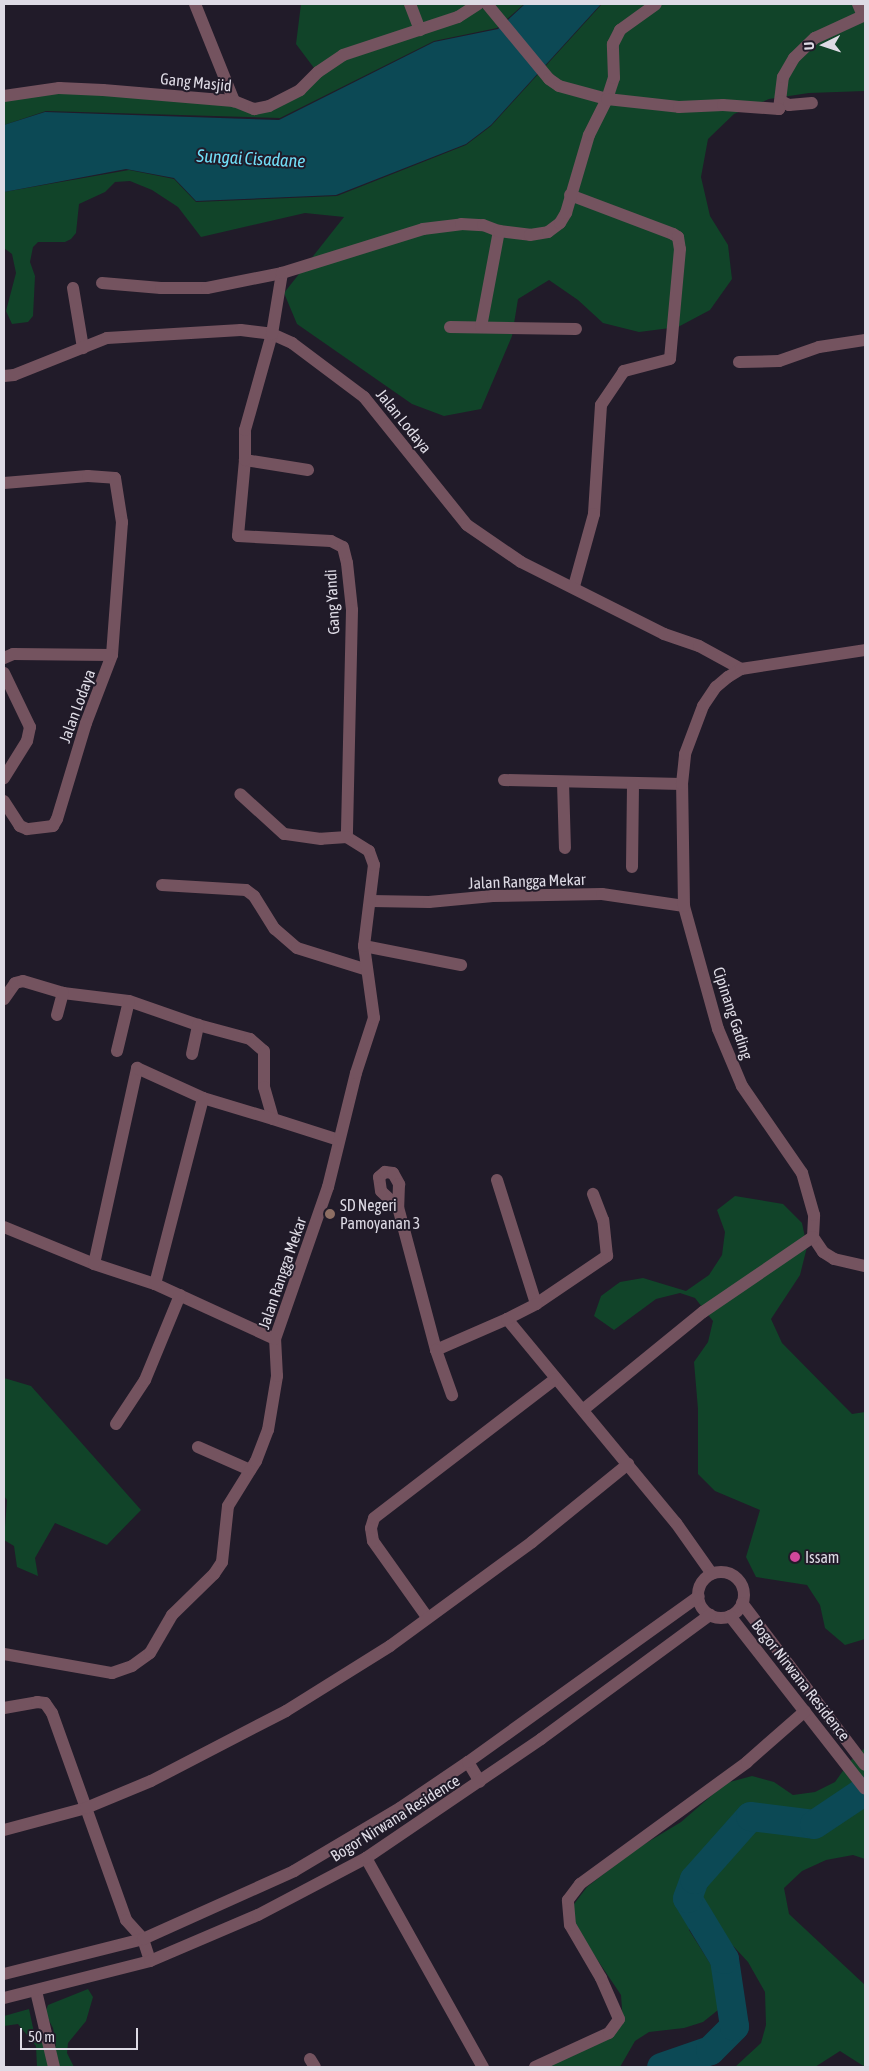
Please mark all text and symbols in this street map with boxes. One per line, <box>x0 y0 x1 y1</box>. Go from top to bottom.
north arrow <box>799 20 849 70</box>
text: U <box>801 41 817 51</box>
street label: Gang Masjid <box>159 69 233 95</box>
water label: Sungai Cisadane <box>196 145 306 173</box>
street label: Jalan Lodaya <box>372 385 436 457</box>
street label: Gang Yandi <box>321 569 343 635</box>
street label: Jalan Lodaya <box>55 667 99 745</box>
street label: Jalan Rangga Mekar <box>468 869 586 893</box>
street label: Cipinang Gading <box>709 964 757 1062</box>
place label: SD Negeri Pamoyanan 3 <box>340 1195 420 1233</box>
marker: SD Negeri Pamoyanan 3 <box>324 1208 336 1220</box>
street label: Jalan Rangga Mekar <box>254 1214 310 1332</box>
place label: Issam <box>805 1547 839 1567</box>
marker: Issam <box>789 1551 801 1563</box>
street label: Bogor Nirwana Residence <box>748 1616 854 1744</box>
street label: Bogor Nirwana Residence <box>327 1771 463 1865</box>
scale bar <box>22 2018 140 2050</box>
text: 50 m <box>28 2028 55 2045</box>

